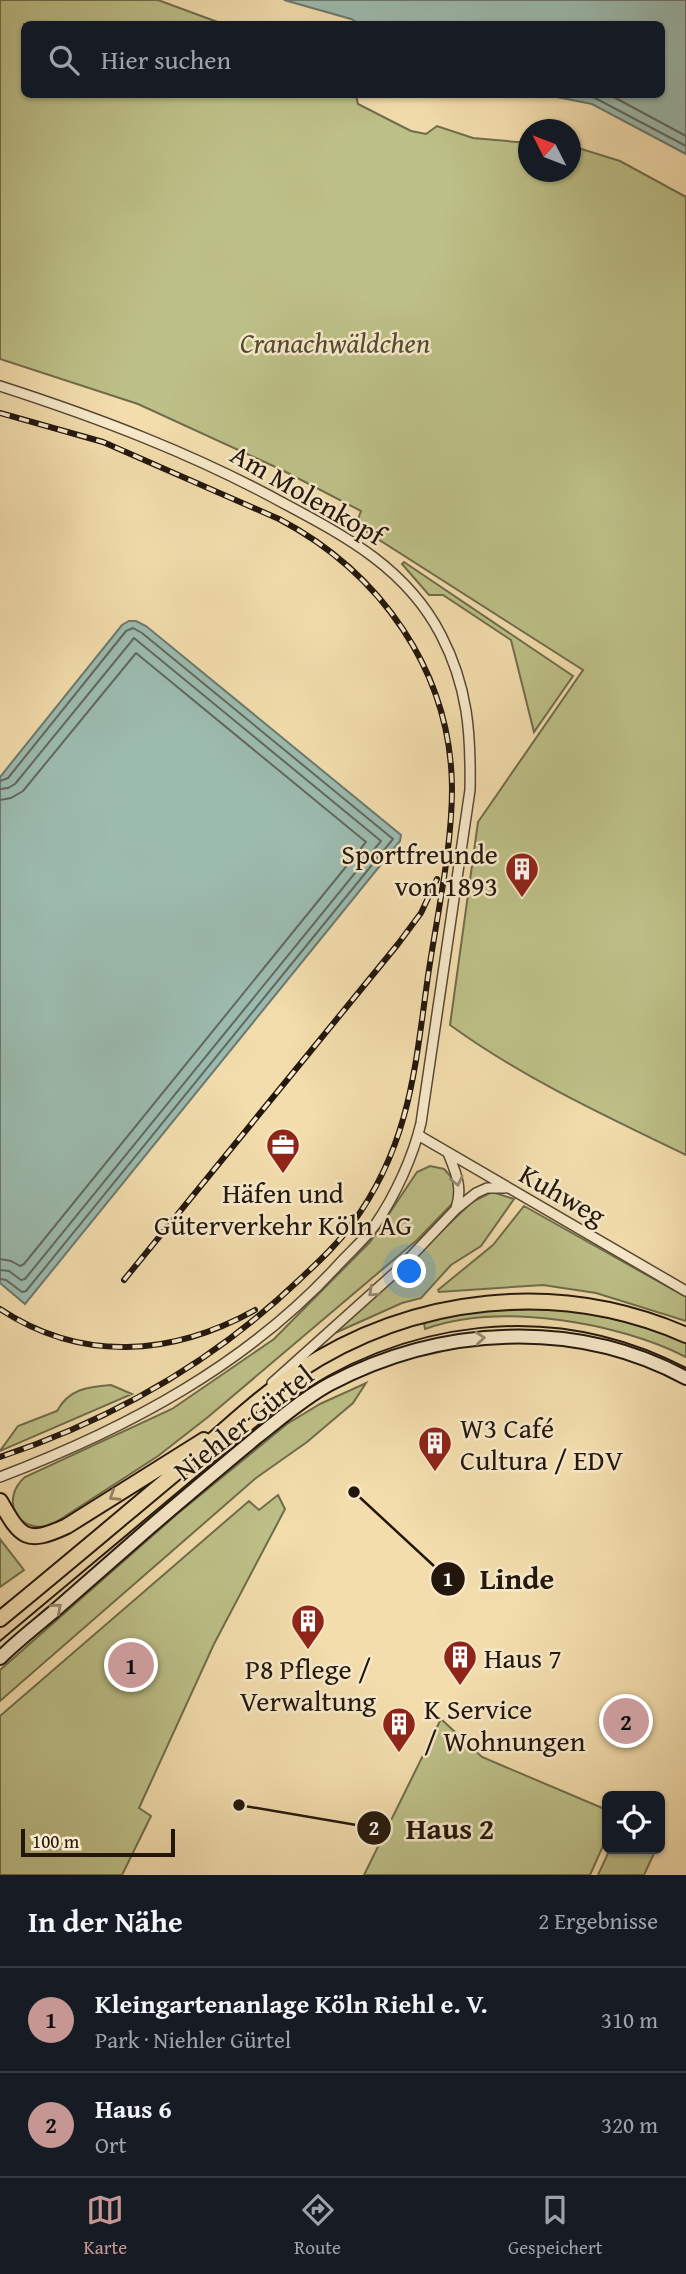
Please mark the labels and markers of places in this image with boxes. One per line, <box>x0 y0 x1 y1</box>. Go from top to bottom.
place label: Sportfreunde von 1893 <box>341 833 498 906</box>
building icon: Sportfreunde von 1893 <box>503 850 541 899</box>
office icon: Häfen und Güterverkehr Köln AG <box>264 1126 302 1175</box>
place label: Häfen und Güterverkehr Köln AG <box>154 1172 412 1245</box>
place label: W3 Café Cultura / EDV <box>460 1407 623 1480</box>
building icon: W3 Café Cultura / EDV <box>416 1424 454 1473</box>
callout: Linde <box>430 1553 568 1604</box>
building icon: P8 Pflege / Verwaltung <box>289 1602 327 1651</box>
place label: Haus 7 <box>484 1637 562 1678</box>
building icon: Haus 7 <box>441 1638 479 1687</box>
pin: 1 <box>108 1639 154 1691</box>
place label: P8 Pflege / Verwaltung <box>240 1648 376 1721</box>
place label: K Service / Wohnungen <box>424 1688 586 1761</box>
pin: 2 <box>603 1695 649 1747</box>
building icon: K Service / Wohnungen <box>380 1705 418 1754</box>
callout: Haus 2 <box>357 1803 508 1854</box>

